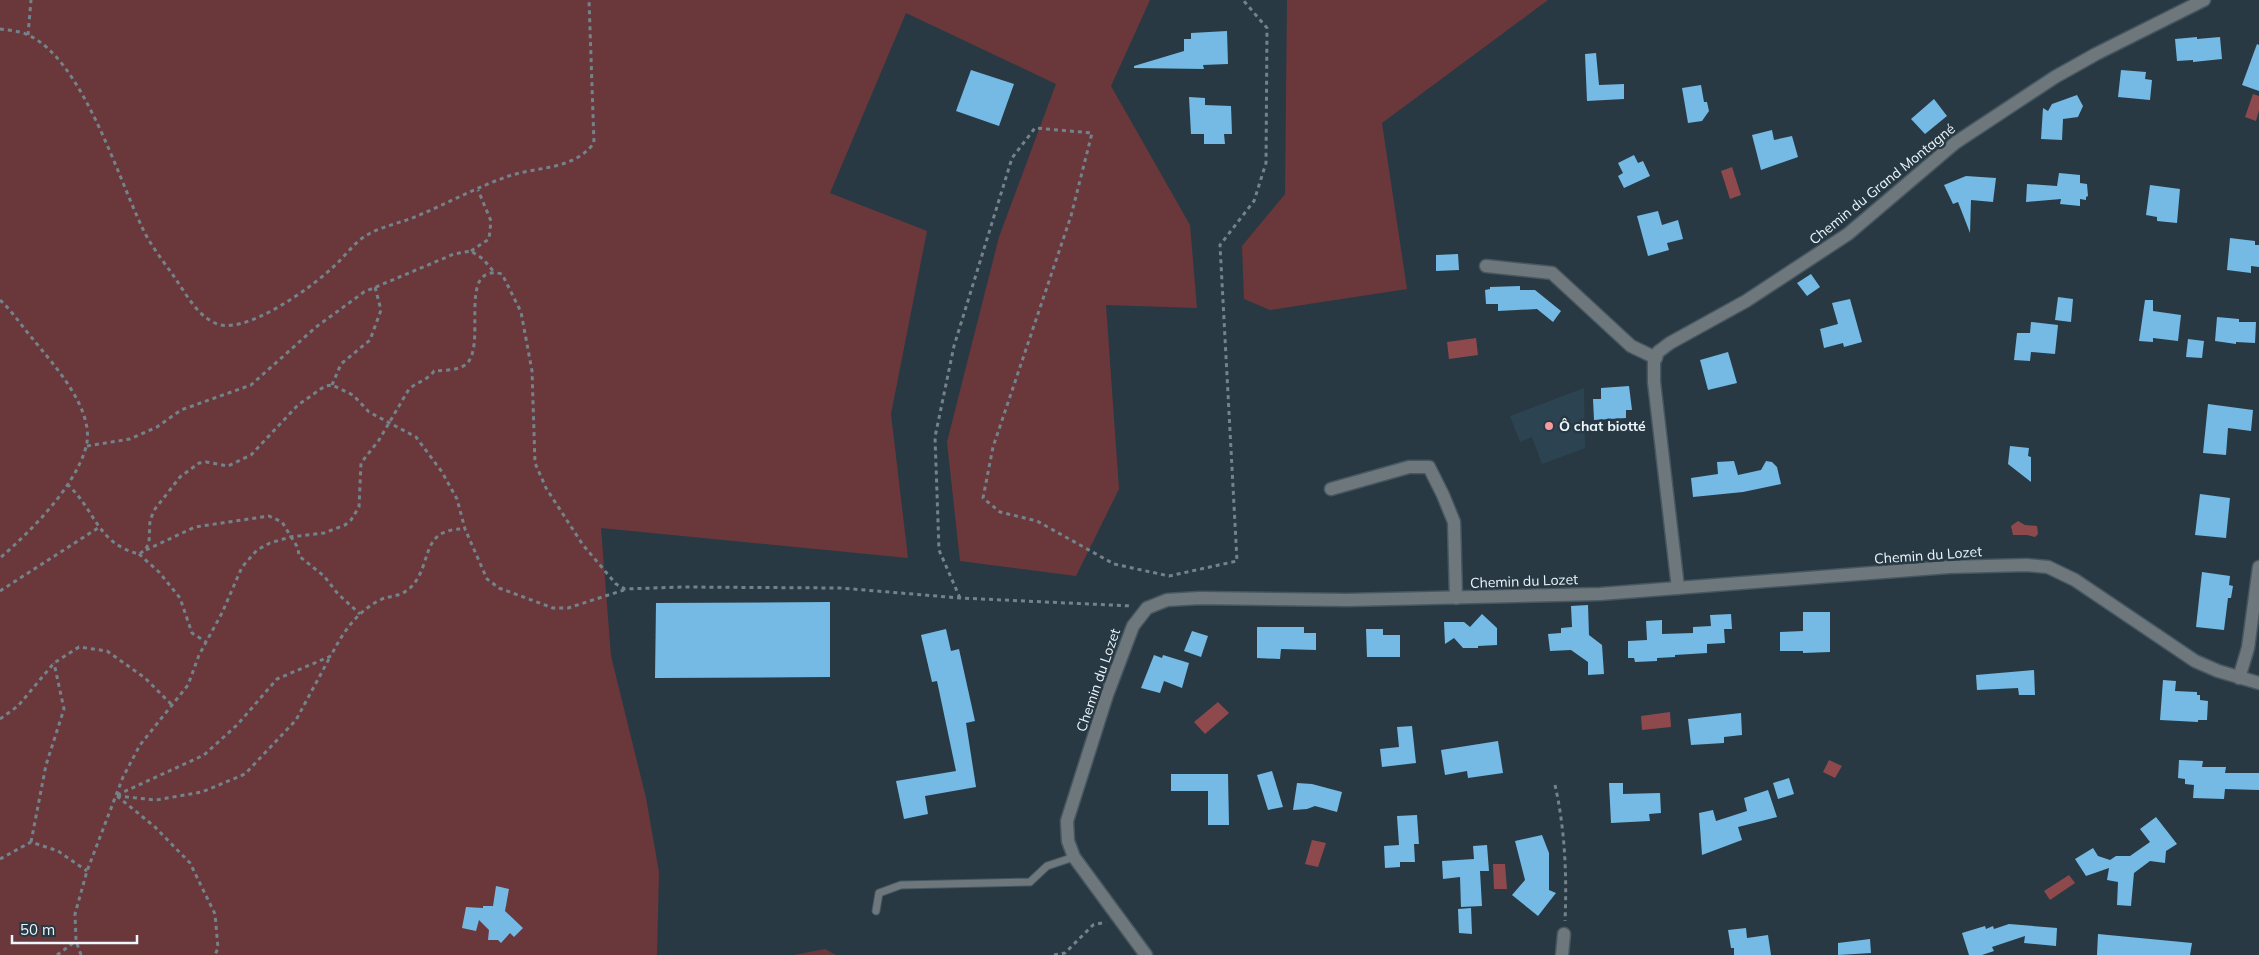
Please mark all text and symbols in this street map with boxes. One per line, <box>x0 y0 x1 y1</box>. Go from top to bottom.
street label: Chemin du Grand Montagné <box>1805 120 1959 248</box>
place label: Ô chat biotté <box>1559 417 1646 435</box>
marker: Ô chat biotté <box>1543 420 1555 432</box>
street label: Chemin du Lozet <box>1873 542 1983 568</box>
street label: Chemin du Lozet <box>1470 570 1578 592</box>
street label: Chemin du Lozet <box>1072 626 1124 734</box>
scale bar <box>12 912 138 944</box>
text: 50 m <box>20 920 55 939</box>

